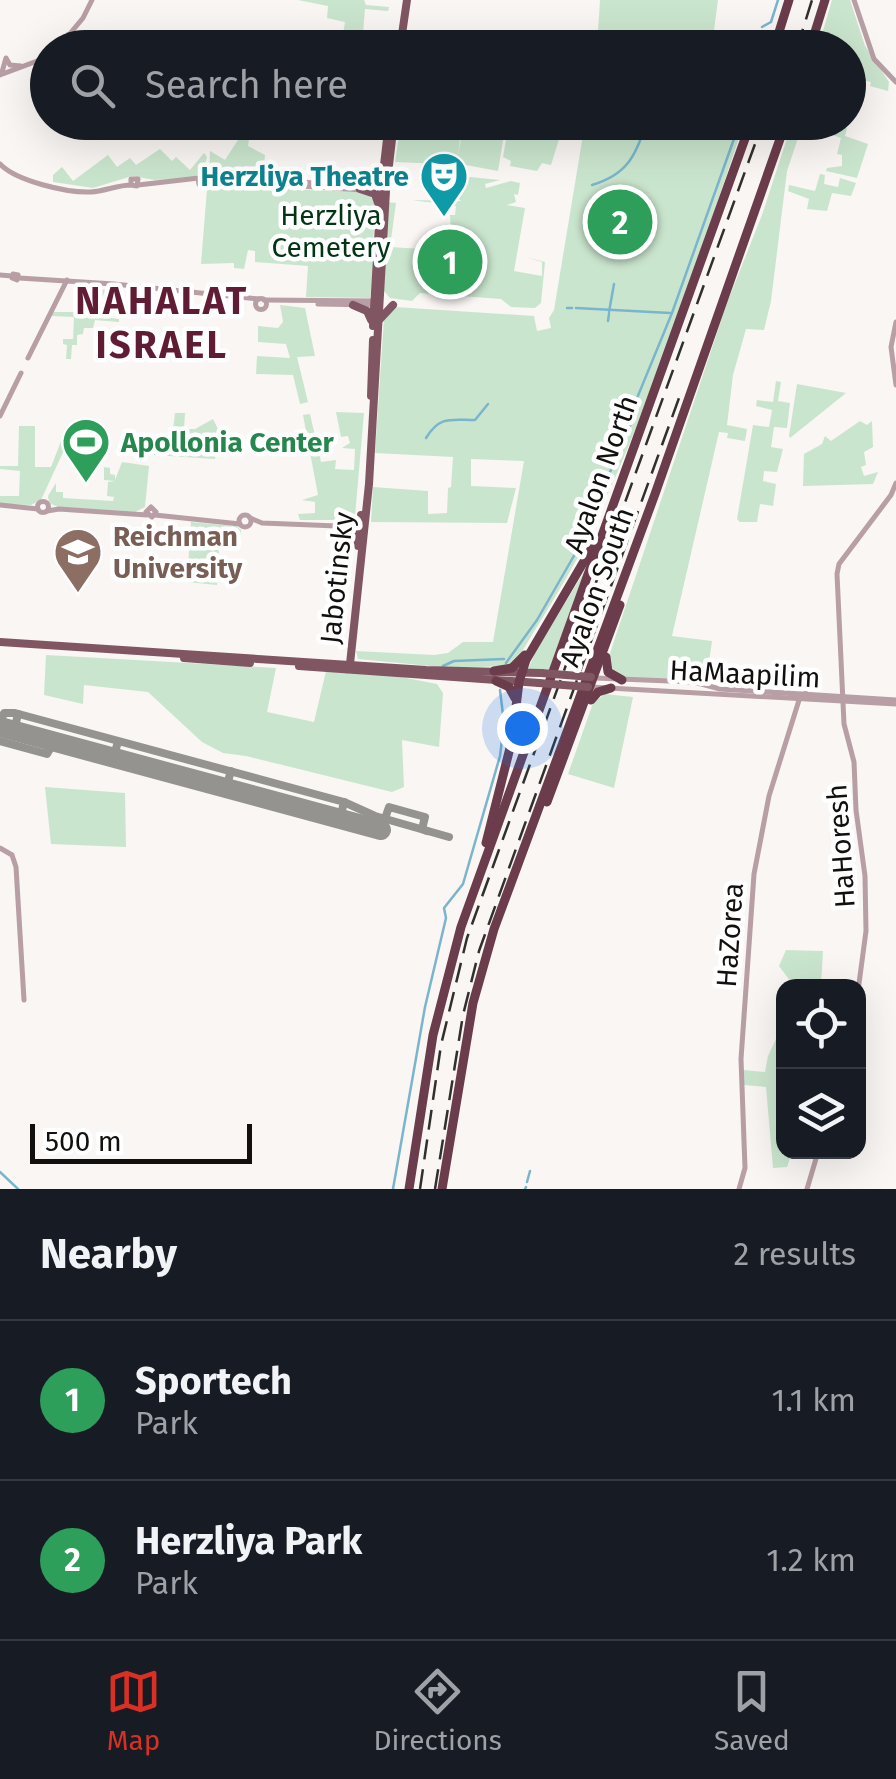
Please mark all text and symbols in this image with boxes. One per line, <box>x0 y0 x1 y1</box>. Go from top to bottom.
search box <box>30 30 866 140</box>
icon: search <box>65 58 120 113</box>
text: Search here <box>145 62 348 108</box>
theatre icon: Herzliya Theatre <box>418 150 470 218</box>
place label: Herzliya Theatre <box>201 160 409 193</box>
pin: 2 <box>588 184 652 260</box>
park label: Herzliya Cemetery <box>271 199 391 264</box>
pin: 1 <box>418 224 482 300</box>
district label: NAHALAT ISRAEL <box>75 278 249 368</box>
street label: Ayalon North <box>557 391 645 557</box>
sports icon: Apollonia Center <box>60 416 112 484</box>
place label: Apollonia Center <box>120 426 334 459</box>
street label: Ayalon South <box>553 503 641 671</box>
street label: Jabotinsky <box>314 510 360 646</box>
place label: Reichman University <box>113 520 243 585</box>
school or university icon: Reichman University <box>52 526 104 594</box>
street label: HaMaapilim <box>669 654 821 694</box>
your location <box>497 703 548 754</box>
street label: HaHoresh <box>820 783 862 909</box>
street label: HaZorea <box>710 882 750 988</box>
map controls <box>776 979 866 1159</box>
button: locate <box>776 979 866 1069</box>
button: layers <box>776 1069 866 1159</box>
scale bar <box>30 1119 252 1164</box>
text: 500 m <box>45 1125 122 1158</box>
text: Nearby <box>40 1229 177 1279</box>
text: 2 results <box>733 1235 856 1273</box>
text: Sportech <box>135 1358 292 1404</box>
text: 1 <box>65 1381 80 1419</box>
text: 1.1 km <box>772 1381 856 1419</box>
text: Park <box>135 1404 198 1442</box>
text: Herzliya Park <box>135 1518 362 1564</box>
text: 2 <box>64 1541 81 1579</box>
text: 1.2 km <box>766 1541 856 1579</box>
text: Park <box>135 1564 198 1602</box>
tab: Map <box>106 1664 161 1757</box>
tab: Directions <box>373 1664 502 1757</box>
tab: Saved <box>714 1664 790 1757</box>

